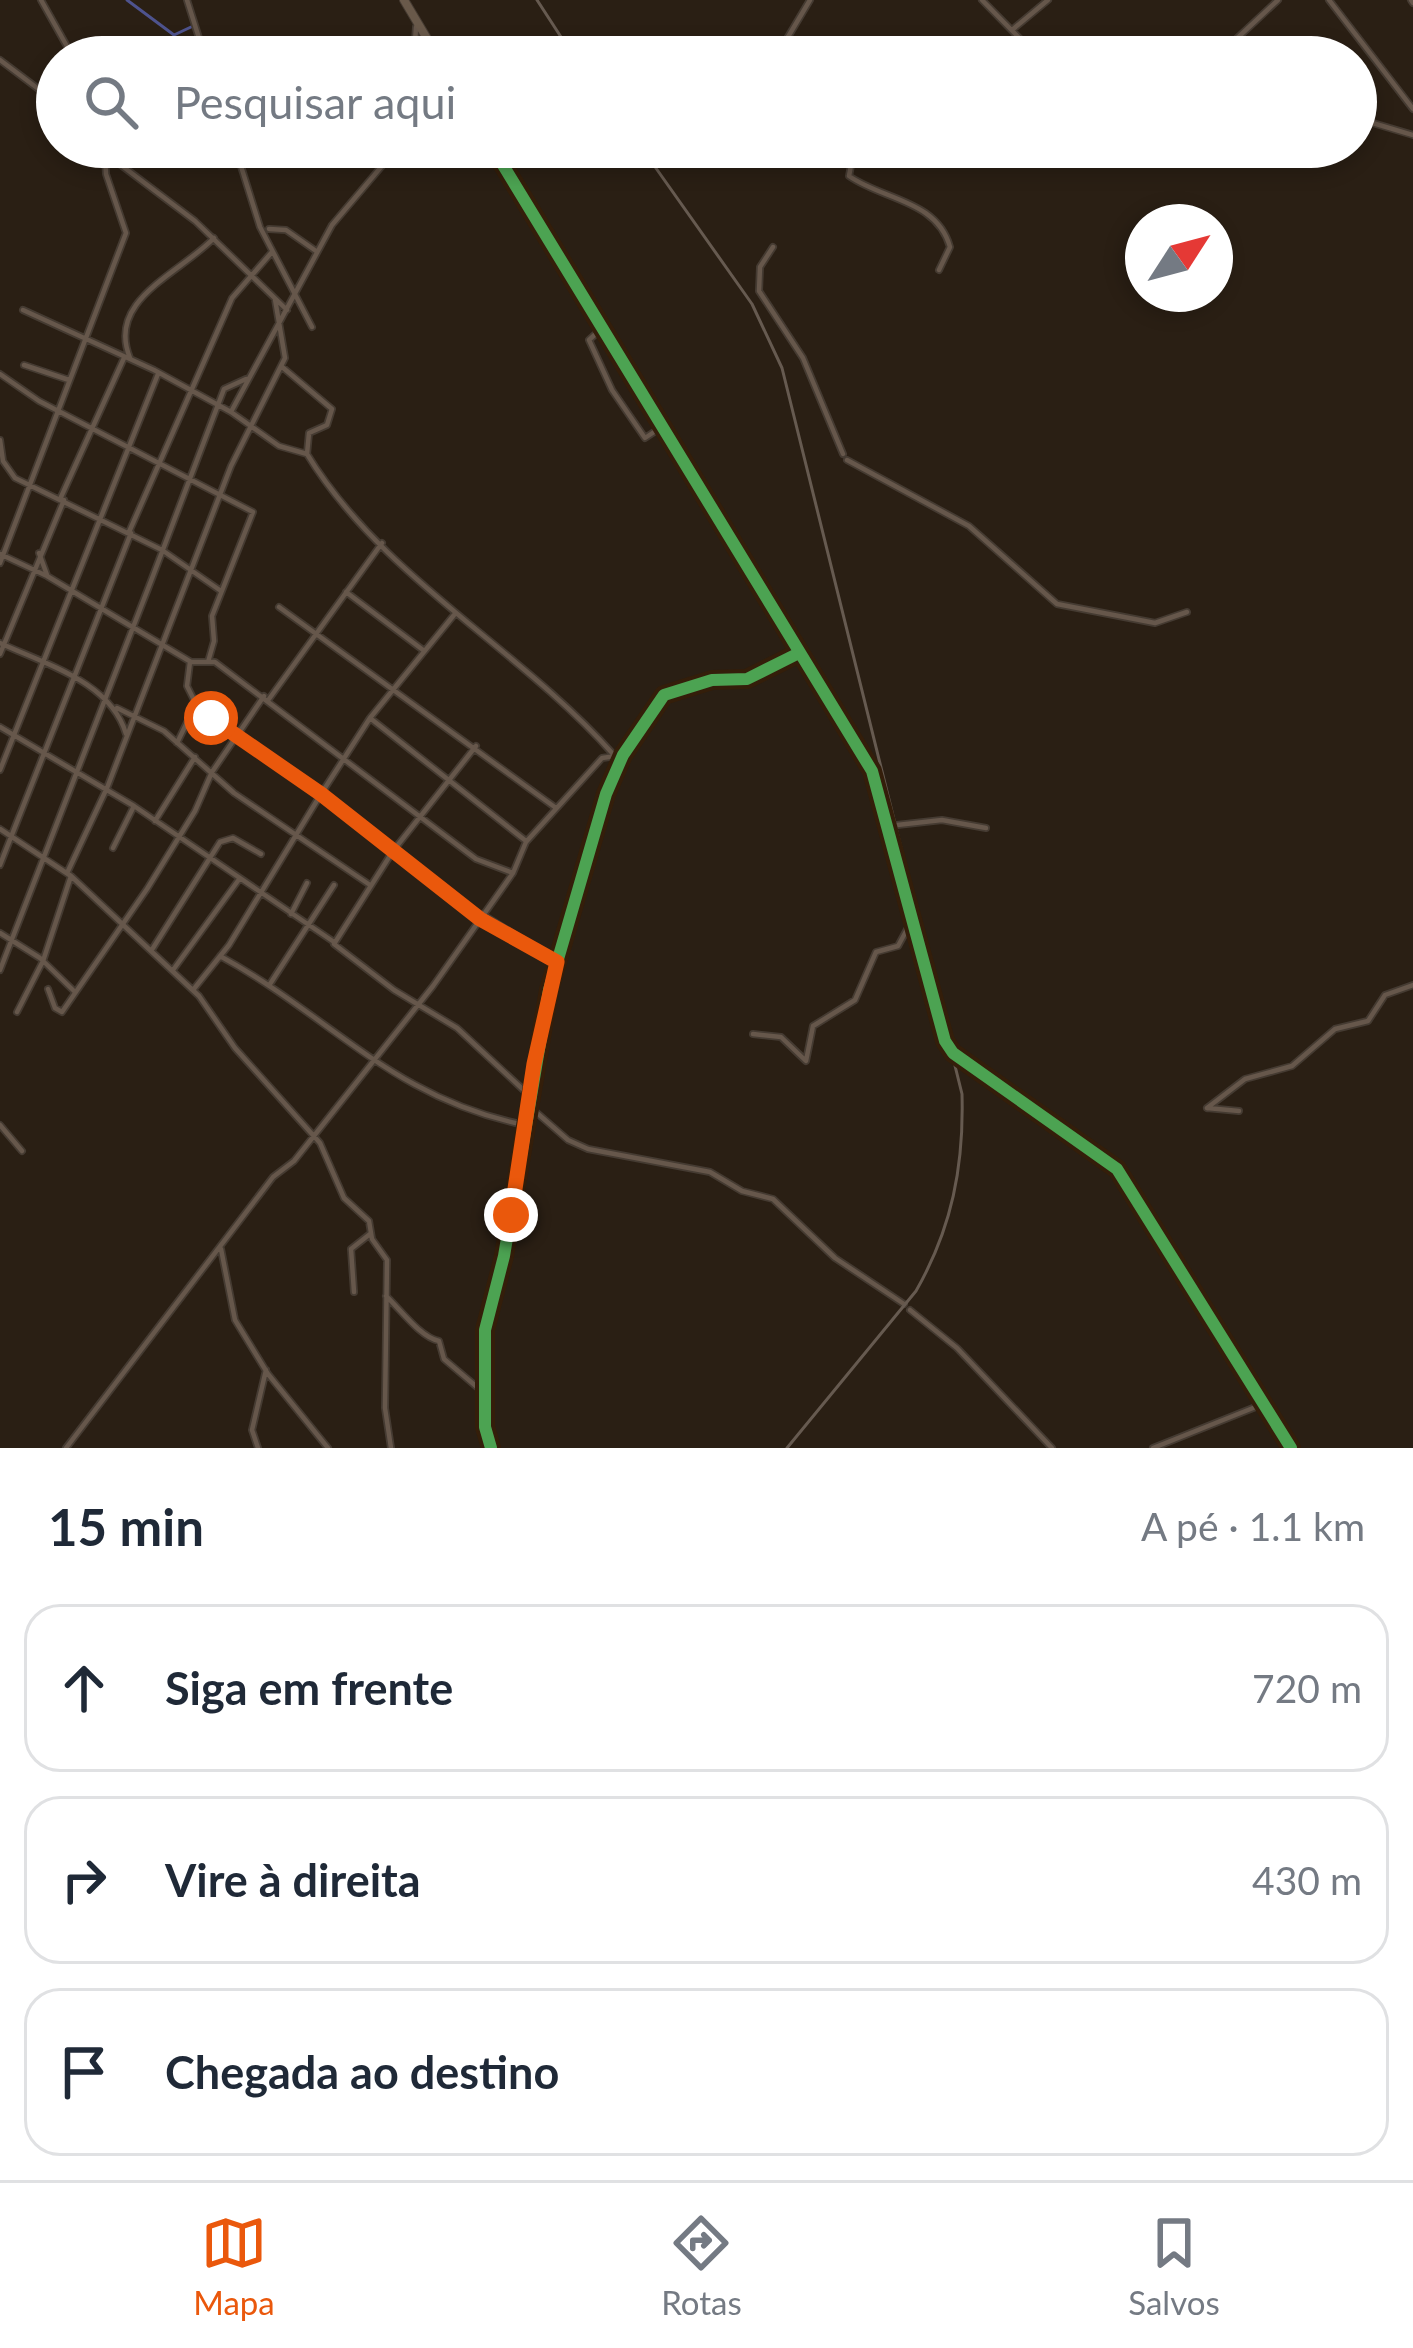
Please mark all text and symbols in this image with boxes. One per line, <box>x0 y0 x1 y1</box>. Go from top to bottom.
search box <box>36 36 1377 168</box>
icon: search <box>78 69 144 135</box>
text: Pesquisar aqui <box>174 75 456 129</box>
north arrow <box>1125 204 1233 312</box>
route start <box>184 691 238 745</box>
route end <box>484 1188 538 1242</box>
text: 15 min <box>48 1496 204 1557</box>
text: A pé · 1.1 km <box>1141 1503 1365 1549</box>
icon: ahead <box>51 1655 117 1721</box>
text: Siga em frente <box>165 1661 453 1715</box>
text: 720 m <box>1252 1665 1362 1711</box>
icon: right <box>51 1847 117 1913</box>
text: Vire à direita <box>165 1853 421 1907</box>
text: 430 m <box>1252 1857 1362 1903</box>
icon: arrive <box>51 2039 117 2105</box>
text: Chegada ao destino <box>165 2045 559 2099</box>
tab: Mapa <box>193 2210 275 2322</box>
tab: Rotas <box>661 2210 742 2322</box>
tab: Salvos <box>1128 2210 1220 2322</box>

